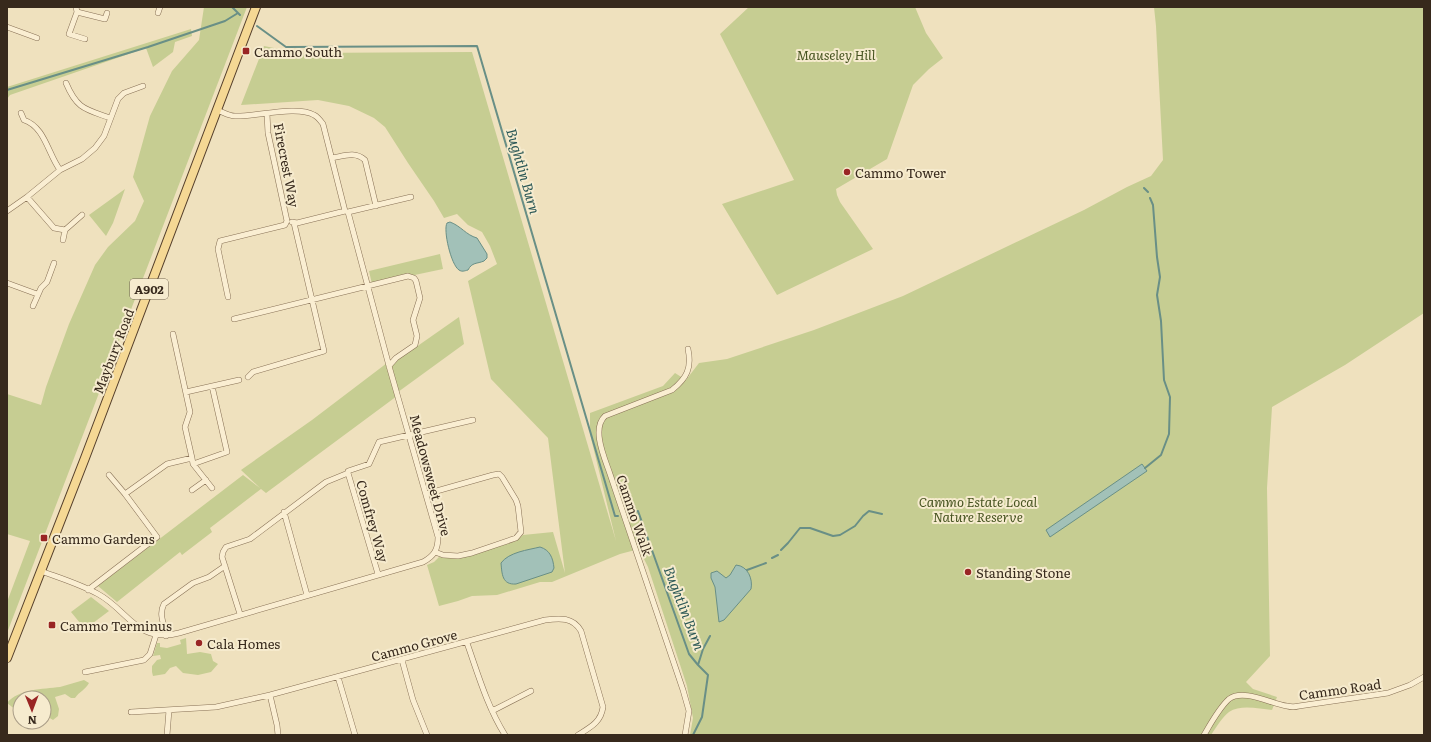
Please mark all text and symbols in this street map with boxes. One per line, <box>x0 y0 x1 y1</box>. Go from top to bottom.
place label: Cammo South <box>254 42 343 61</box>
park label: Mauseley Hill <box>797 45 876 64</box>
marker: Cammo South <box>241 46 251 56</box>
street label: Firecrest Way <box>270 121 305 209</box>
water label: Bughtlin Burn <box>502 126 546 217</box>
place label: Cammo Tower <box>855 163 947 182</box>
marker: Cammo Tower <box>842 167 852 177</box>
road number: A902 <box>130 279 168 299</box>
street label: Maybury Road <box>88 305 138 396</box>
street label: Meadowsweet Drive <box>406 412 456 538</box>
street label: Cammo Walk <box>612 472 658 559</box>
street label: Comfrey Way <box>352 478 394 565</box>
park label: Cammo Estate Local Nature Reserve <box>919 492 1038 526</box>
place label: Cammo Gardens <box>52 529 155 548</box>
marker: Cammo Gardens <box>39 533 49 543</box>
water label: Bughtlin Burn <box>660 563 710 653</box>
place label: Standing Stone <box>976 563 1071 582</box>
marker: Standing Stone <box>963 567 973 577</box>
place label: Cammo Terminus <box>60 616 172 635</box>
marker: Cammo Terminus <box>47 620 57 630</box>
street label: Cammo Grove <box>369 624 459 666</box>
place label: Cala Homes <box>207 634 280 653</box>
marker: Cala Homes <box>194 638 204 648</box>
street label: Cammo Road <box>1298 674 1382 704</box>
north arrow <box>12 690 52 730</box>
text: N <box>27 713 37 729</box>

